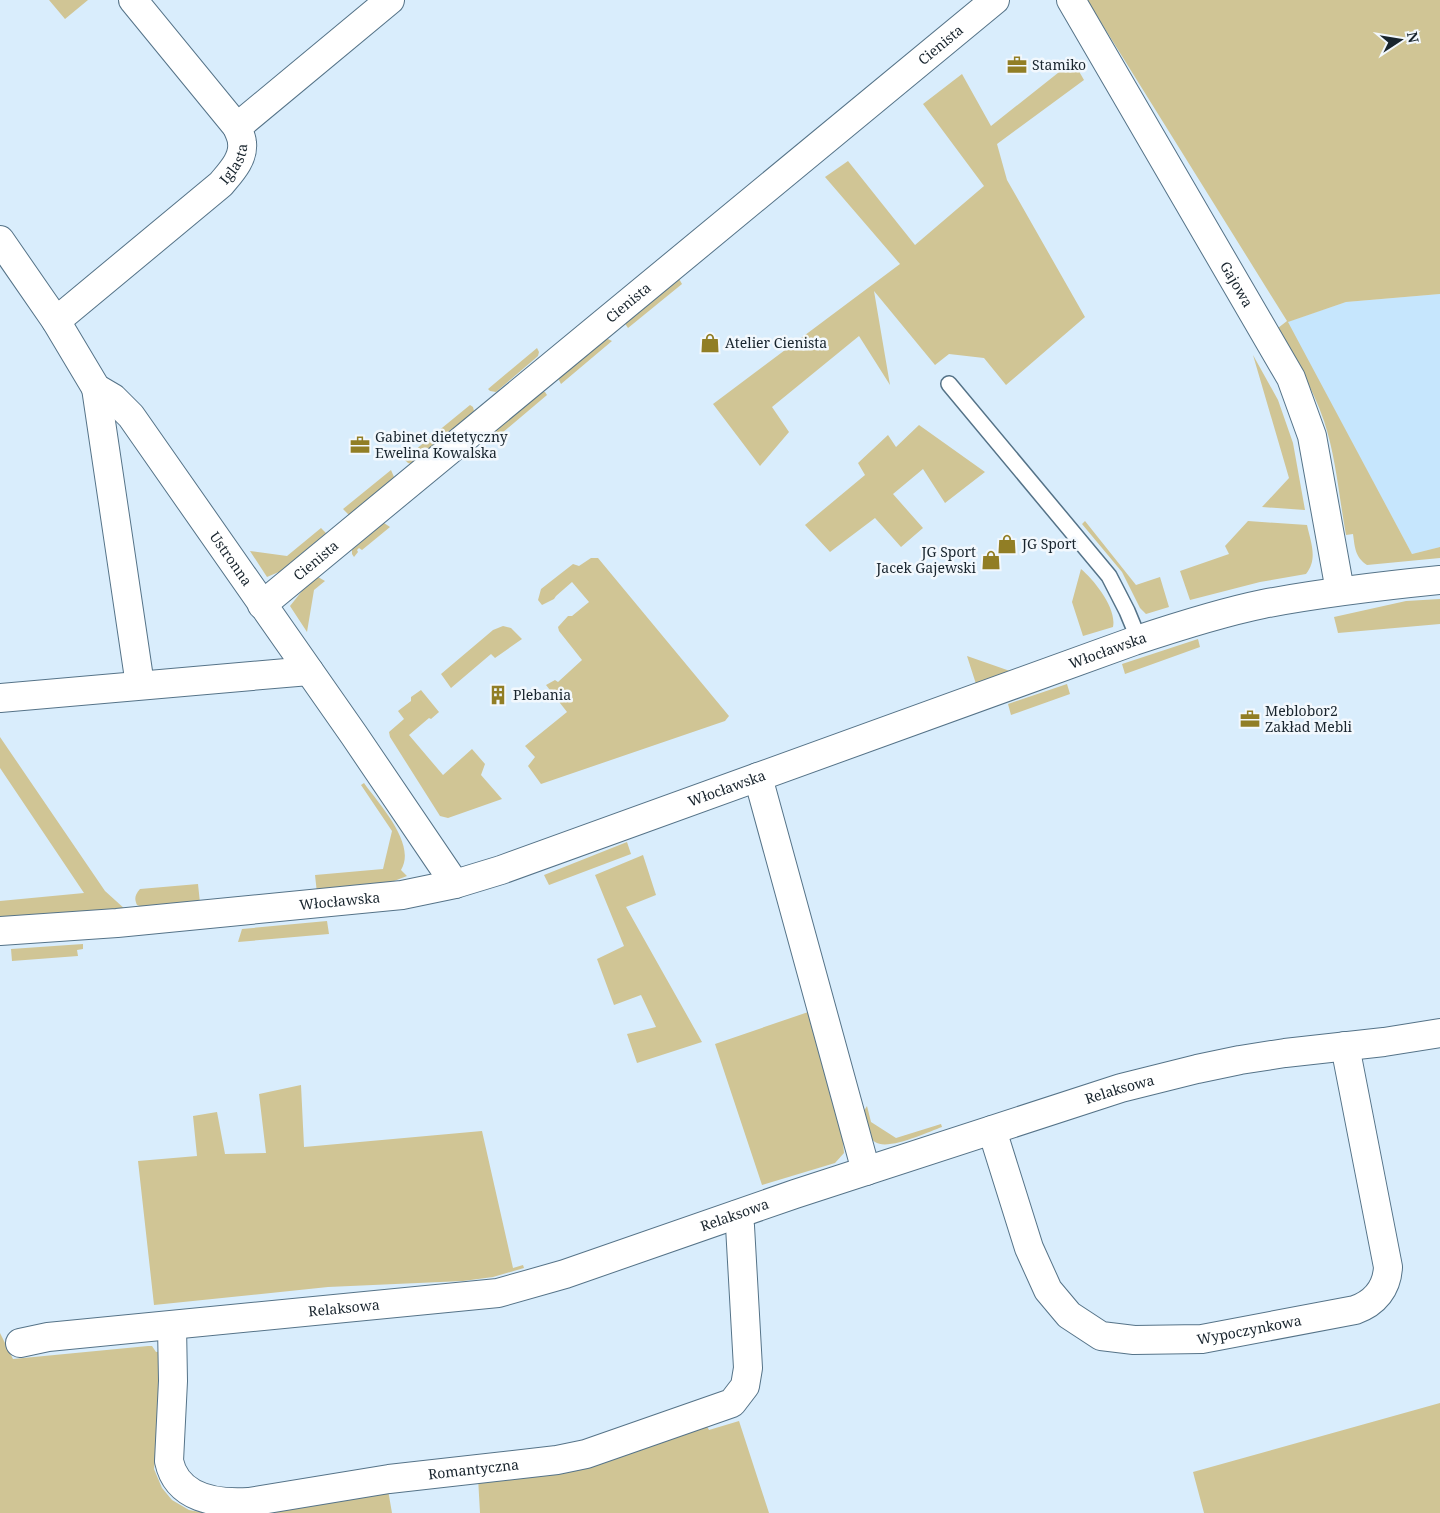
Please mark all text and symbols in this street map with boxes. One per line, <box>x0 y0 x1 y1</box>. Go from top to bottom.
north arrow <box>1375 15 1425 65</box>
street label: Cienista <box>914 20 967 69</box>
text: N <box>1403 30 1424 45</box>
office icon: Stamiko <box>1006 54 1028 76</box>
place label: Stamiko <box>1032 55 1086 74</box>
street label: Iglasta <box>215 143 251 188</box>
street label: Gajowa <box>1216 258 1258 311</box>
street label: Cienista <box>601 278 655 327</box>
shop icon: Atelier Cienista <box>699 332 721 354</box>
place label: Atelier Cienista <box>725 333 827 352</box>
place label: Gabinet dietetyczny Ewelina Kowalska <box>375 427 508 462</box>
office icon: Gabinet dietetyczny Ewelina Kowalska <box>349 434 371 456</box>
street label: Ustronna <box>206 528 257 590</box>
shop icon: JG Sport <box>996 533 1018 555</box>
place label: JG Sport <box>1021 534 1077 553</box>
street label: Cienista <box>289 536 342 584</box>
place label: JG Sport Jacek Gajewski <box>875 542 977 577</box>
shop icon: JG Sport Jacek Gajewski <box>980 549 1002 571</box>
street label: Włocławska <box>1066 628 1149 673</box>
building icon: Plebania <box>487 684 509 706</box>
place label: Plebania <box>513 685 571 704</box>
place label: Meblobor2 Zakład Mebli <box>1265 701 1353 736</box>
office icon: Meblobor2 Zakład Mebli <box>1239 708 1261 730</box>
street label: Włocławska <box>685 765 768 811</box>
street label: Włocławska <box>298 887 381 914</box>
street label: Relaksowa <box>1082 1070 1156 1108</box>
street label: Relaksowa <box>698 1194 771 1235</box>
street label: Relaksowa <box>307 1295 381 1320</box>
street label: Wypoczynkowa <box>1195 1310 1303 1349</box>
street label: Romantyczna <box>427 1454 520 1484</box>

